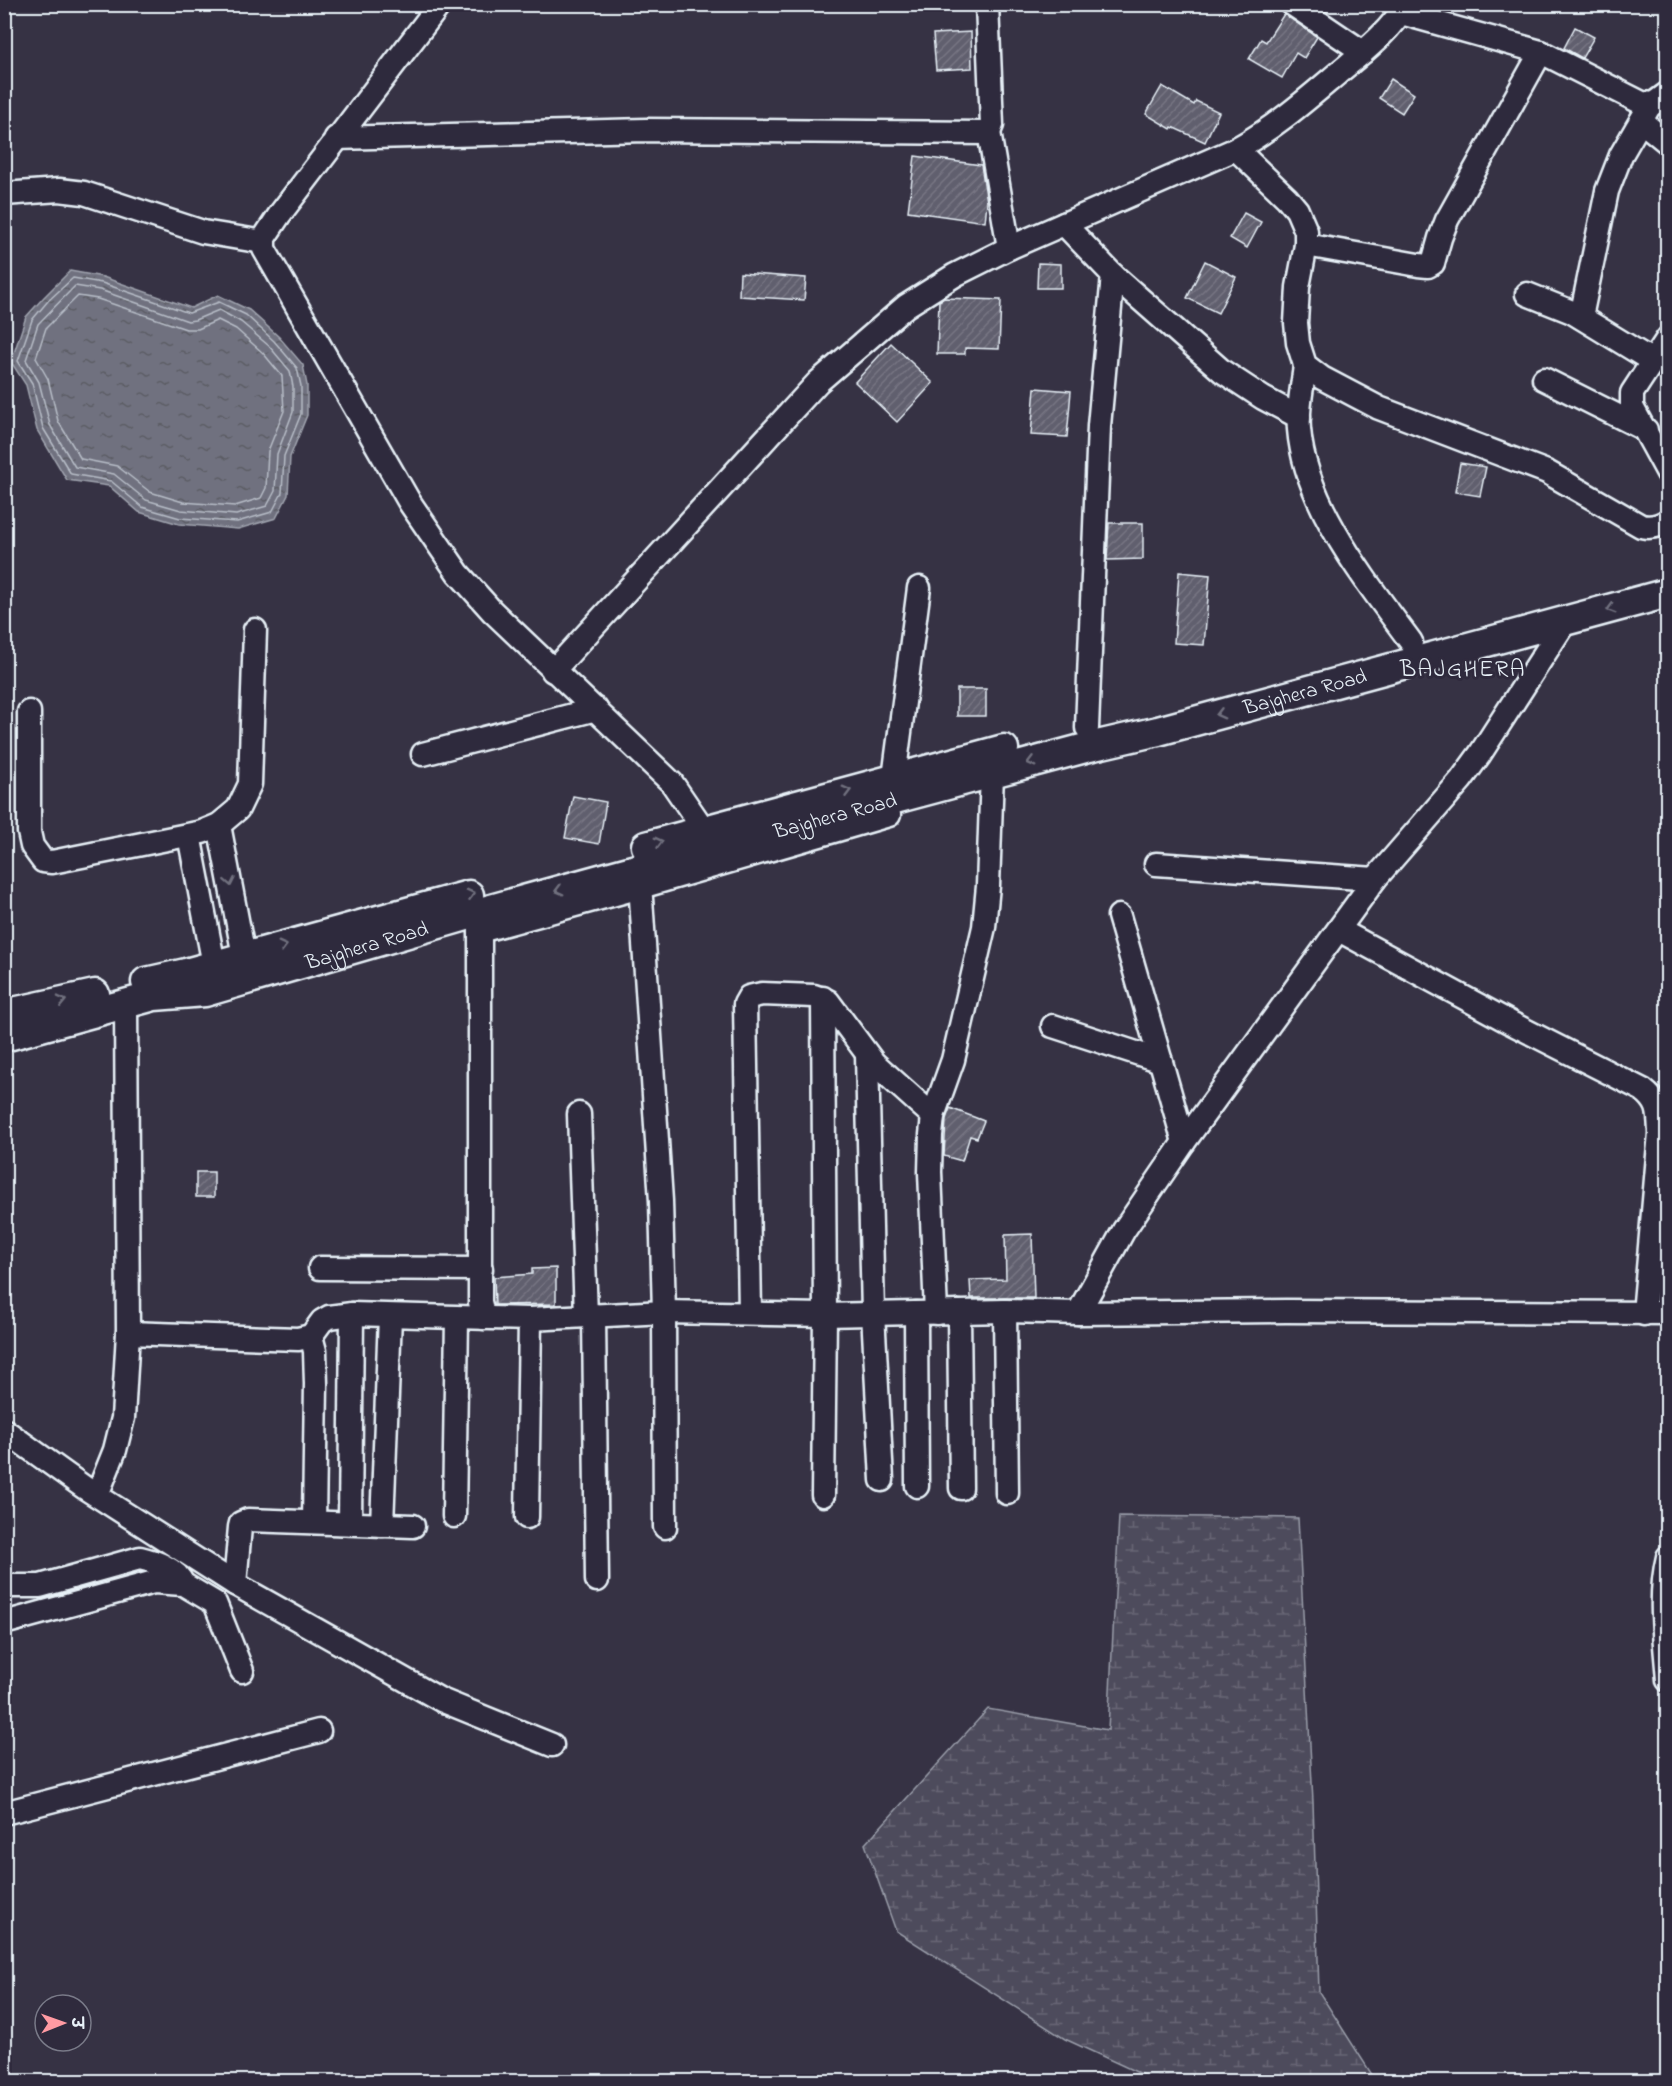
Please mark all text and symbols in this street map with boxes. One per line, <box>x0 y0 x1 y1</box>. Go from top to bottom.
one-way arrow <box>1606 602 1617 614</box>
district label: BAJGHERA <box>1399 653 1526 688</box>
street label: Bajghera Road <box>1239 662 1371 724</box>
one-way arrow <box>1215 707 1226 719</box>
one-way arrow <box>1026 755 1036 768</box>
street label: Bajghera Road <box>770 786 901 848</box>
one-way arrow <box>841 786 851 798</box>
one-way arrow <box>653 837 663 850</box>
one-way arrow <box>223 877 236 887</box>
one-way arrow <box>554 883 565 895</box>
one-way arrow <box>465 889 475 901</box>
street label: Bajghera Road <box>301 915 432 979</box>
one-way arrow <box>277 941 287 953</box>
one-way arrow <box>56 995 66 1008</box>
north arrow <box>33 1993 93 2053</box>
text: उ <box>64 2015 88 2030</box>

